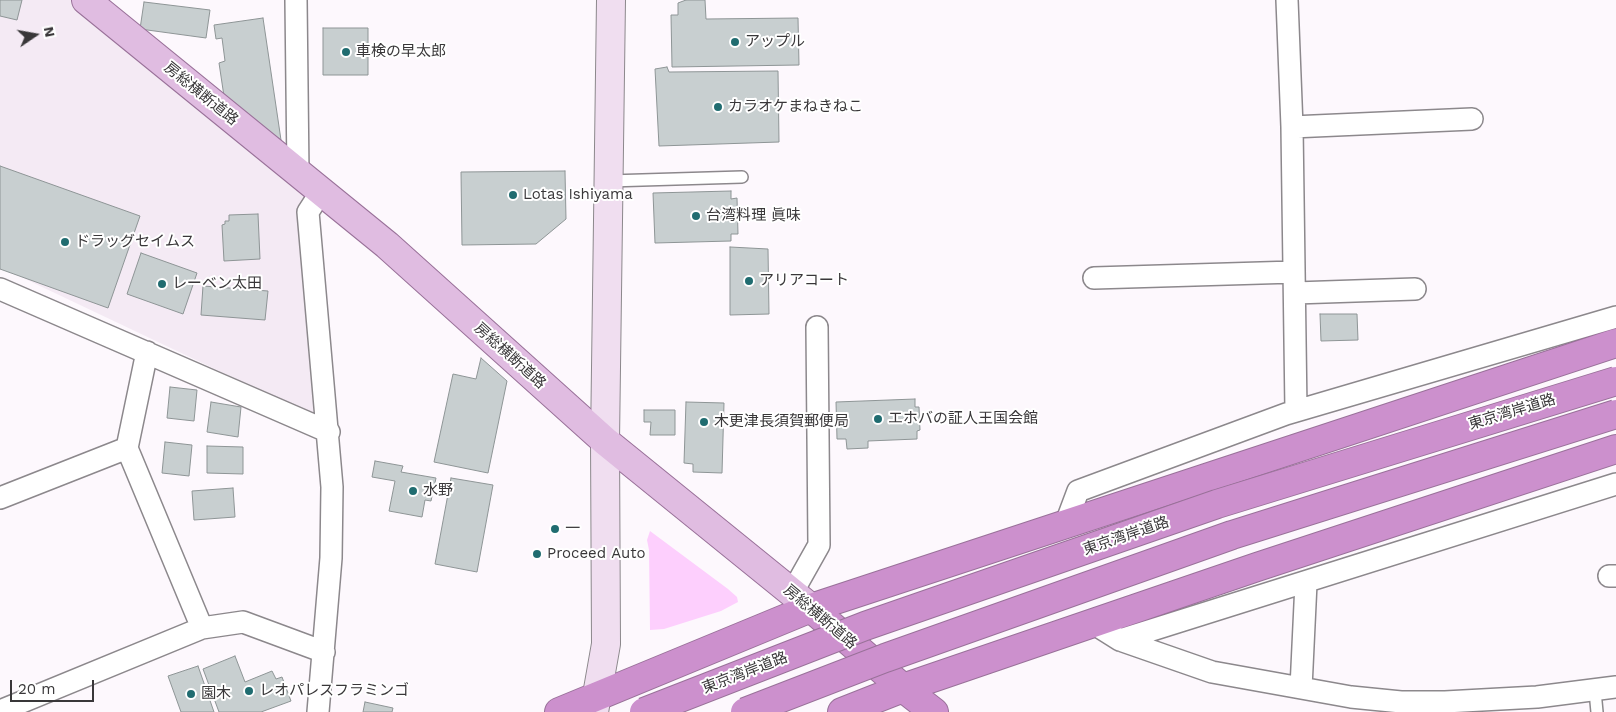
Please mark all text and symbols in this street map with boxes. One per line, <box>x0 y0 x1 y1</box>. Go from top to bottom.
north arrow <box>10 10 60 60</box>
text: N <box>41 25 59 39</box>
place label: アップル <box>745 33 805 51</box>
marker: アップル <box>729 36 741 48</box>
place label: 車検の早太郎 <box>356 43 446 61</box>
marker: 車検の早太郎 <box>340 46 352 58</box>
street label: 房総横断道路 <box>160 59 242 129</box>
place label: カラオケまねきねこ <box>728 98 863 116</box>
marker: カラオケまねきねこ <box>712 101 724 113</box>
place label: Lotas Ishiyama <box>523 186 633 204</box>
marker: Lotas Ishiyama <box>507 189 519 201</box>
place label: 台湾料理 眞味 <box>706 207 801 225</box>
marker: 台湾料理 眞味 <box>690 210 702 222</box>
place label: ドラッグセイムス <box>75 233 195 251</box>
marker: ドラッグセイムス <box>59 236 71 248</box>
place label: アリアコート <box>759 272 849 290</box>
place label: レーベン太田 <box>172 275 262 293</box>
marker: アリアコート <box>743 275 755 287</box>
marker: レーベン太田 <box>156 278 168 290</box>
street label: 房総横断道路 <box>471 319 549 393</box>
street label: 東京湾岸道路 <box>1466 390 1558 434</box>
place label: エホバの証人王国会館 <box>888 410 1038 428</box>
place label: 木更津長須賀郵便局 <box>714 413 849 431</box>
marker: エホバの証人王国会館 <box>872 413 884 425</box>
marker: 木更津長須賀郵便局 <box>698 416 710 428</box>
place label: 水野 <box>423 482 453 500</box>
marker: 水野 <box>407 485 419 497</box>
street label: 東京湾岸道路 <box>1081 513 1171 559</box>
place label: 一 <box>565 520 580 538</box>
marker: 一 <box>549 523 561 535</box>
place label: Proceed Auto <box>547 545 646 563</box>
marker: Proceed Auto <box>531 548 543 560</box>
street label: 房総横断道路 <box>780 581 860 653</box>
street label: 東京湾岸道路 <box>700 648 790 698</box>
scale bar <box>12 670 96 702</box>
text: 20 m <box>18 680 56 698</box>
place label: レオパレスフラミンゴ <box>259 682 409 700</box>
place label: 園木 <box>201 685 231 703</box>
marker: レオパレスフラミンゴ <box>243 685 255 697</box>
marker: 園木 <box>185 688 197 700</box>

